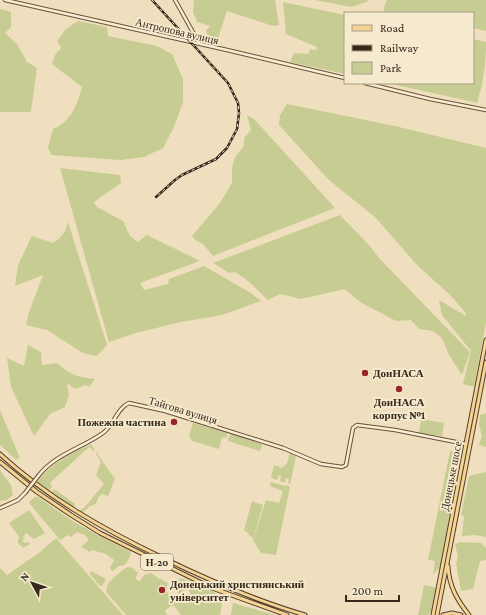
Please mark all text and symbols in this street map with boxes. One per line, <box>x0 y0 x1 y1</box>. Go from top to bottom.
legend <box>344 12 474 84</box>
street label: Антропова вулиця <box>134 16 220 46</box>
text: Road <box>380 21 405 35</box>
text: Railway <box>380 41 419 55</box>
text: Park <box>380 61 402 75</box>
place label: ДонНАСА <box>373 367 424 379</box>
marker: ДонНАСА <box>360 368 370 378</box>
marker: ДонНАСА корпус №1 <box>394 384 404 394</box>
street label: Тайгова вулиця <box>147 394 219 426</box>
place label: ДонНАСА корпус №1 <box>373 396 425 421</box>
place label: Пожежна частина <box>77 416 166 428</box>
marker: Пожежна частина <box>169 417 179 427</box>
street label: Донецьке шосе <box>438 440 464 512</box>
road number: Н-20 <box>141 554 173 570</box>
north arrow <box>12 563 52 603</box>
text: N <box>17 569 32 583</box>
scale bar <box>346 577 399 603</box>
place label: Донецький християнський університет <box>170 578 305 603</box>
text: 200 m <box>352 584 384 598</box>
marker: Донецький християнський університет <box>157 585 167 595</box>

